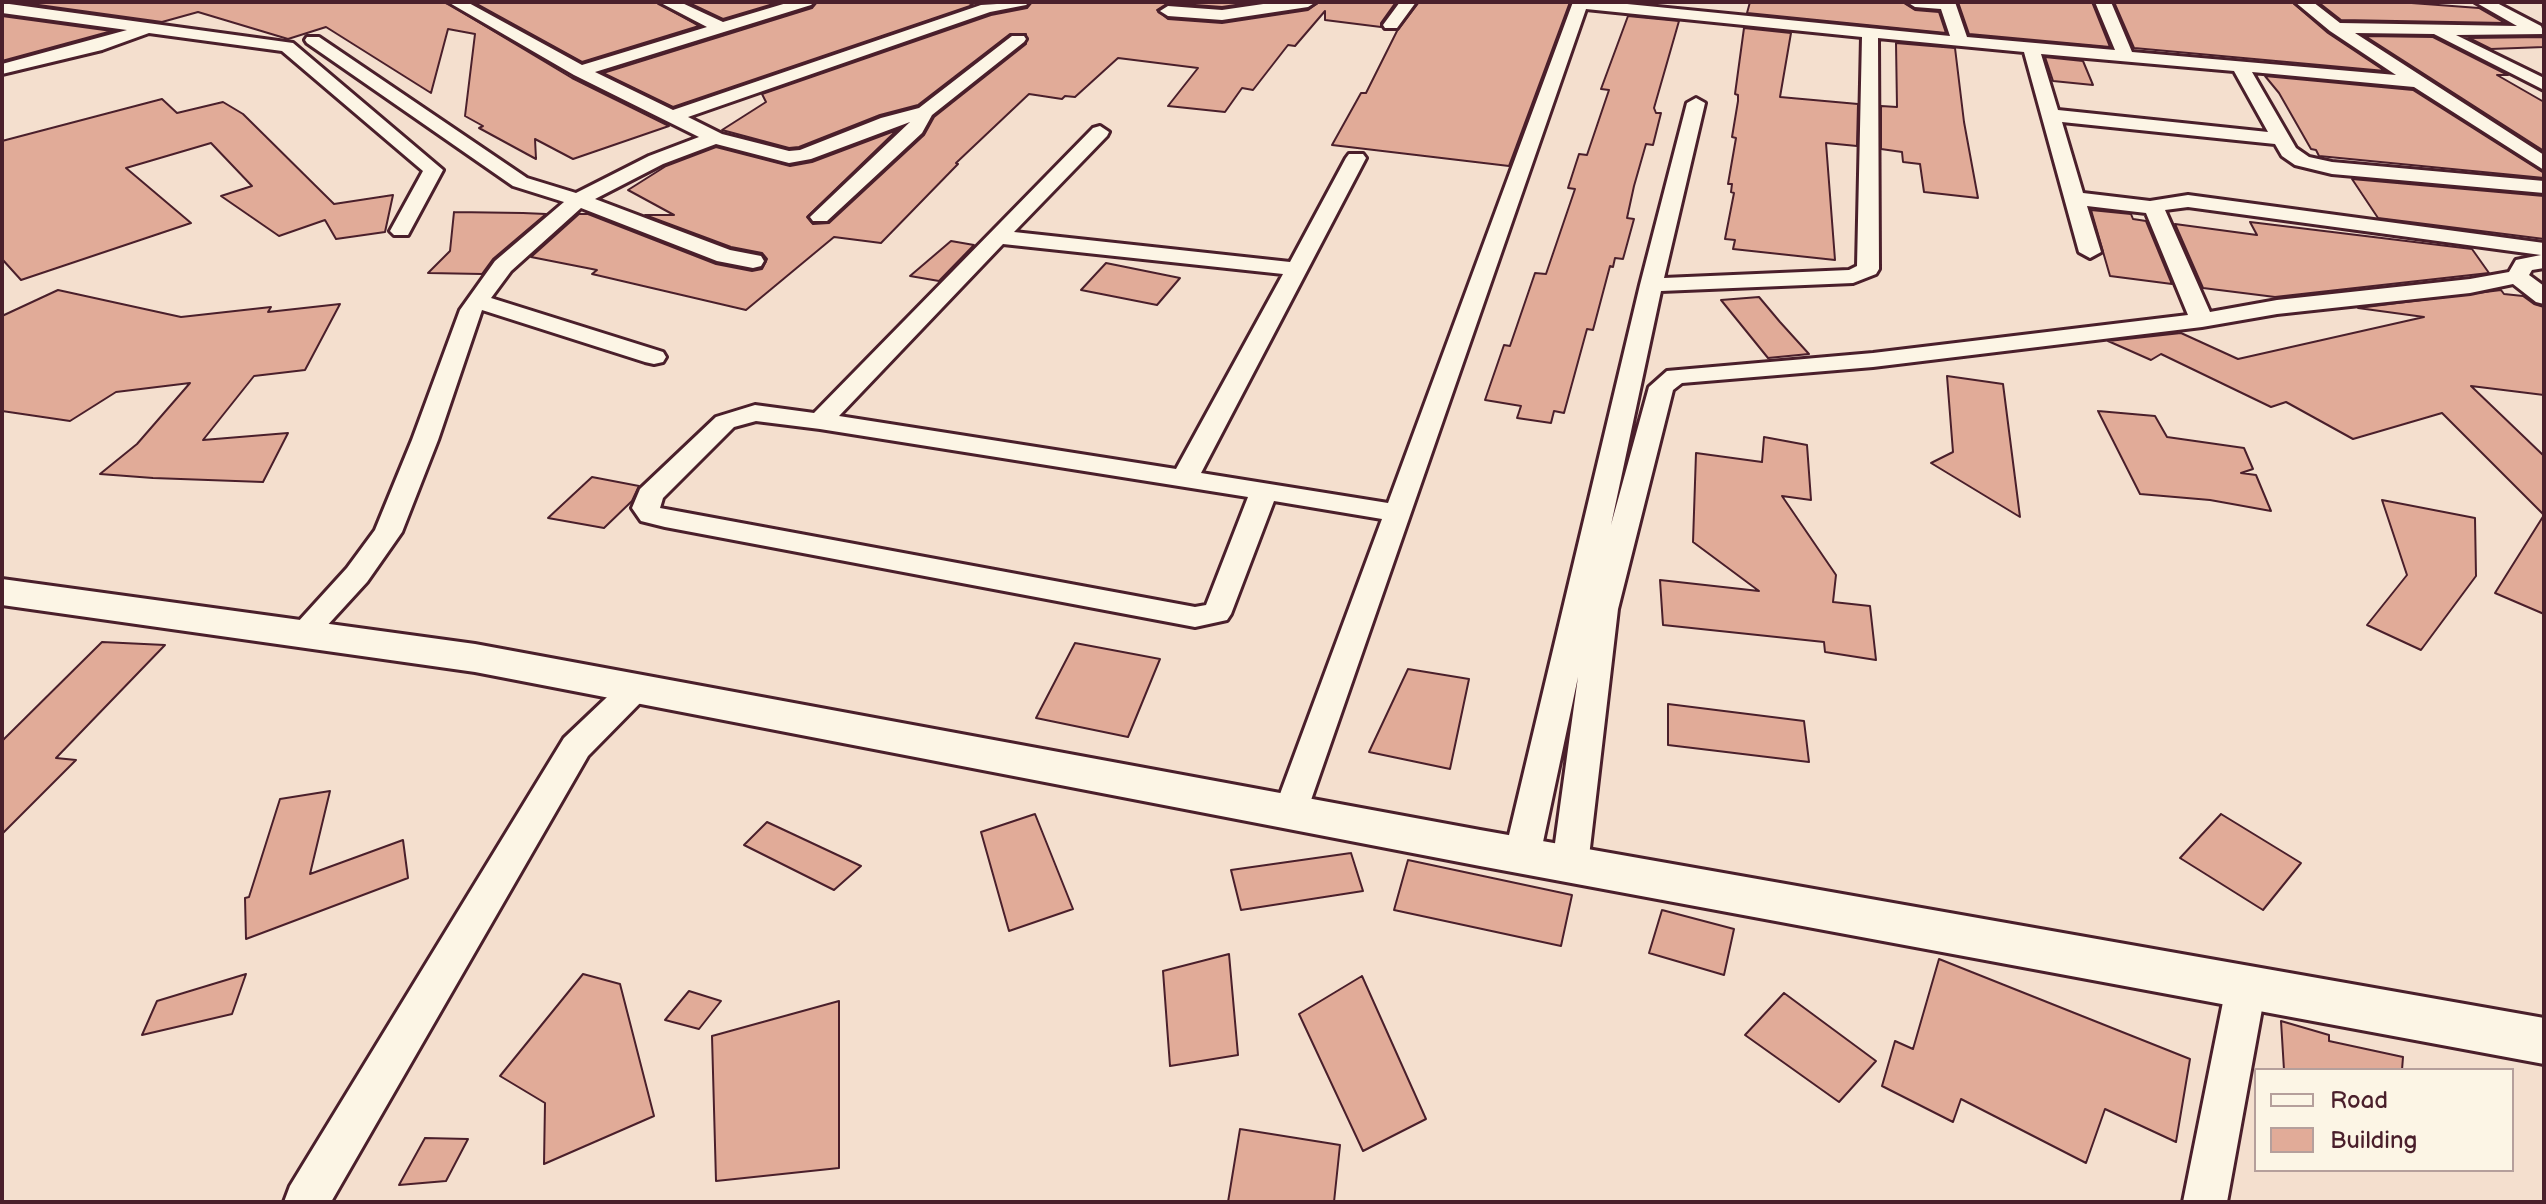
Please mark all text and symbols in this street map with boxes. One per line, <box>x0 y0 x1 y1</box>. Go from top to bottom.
legend <box>2254 1068 2514 1172</box>
text: Road <box>2330 1086 2388 1115</box>
text: Building <box>2330 1126 2417 1155</box>

